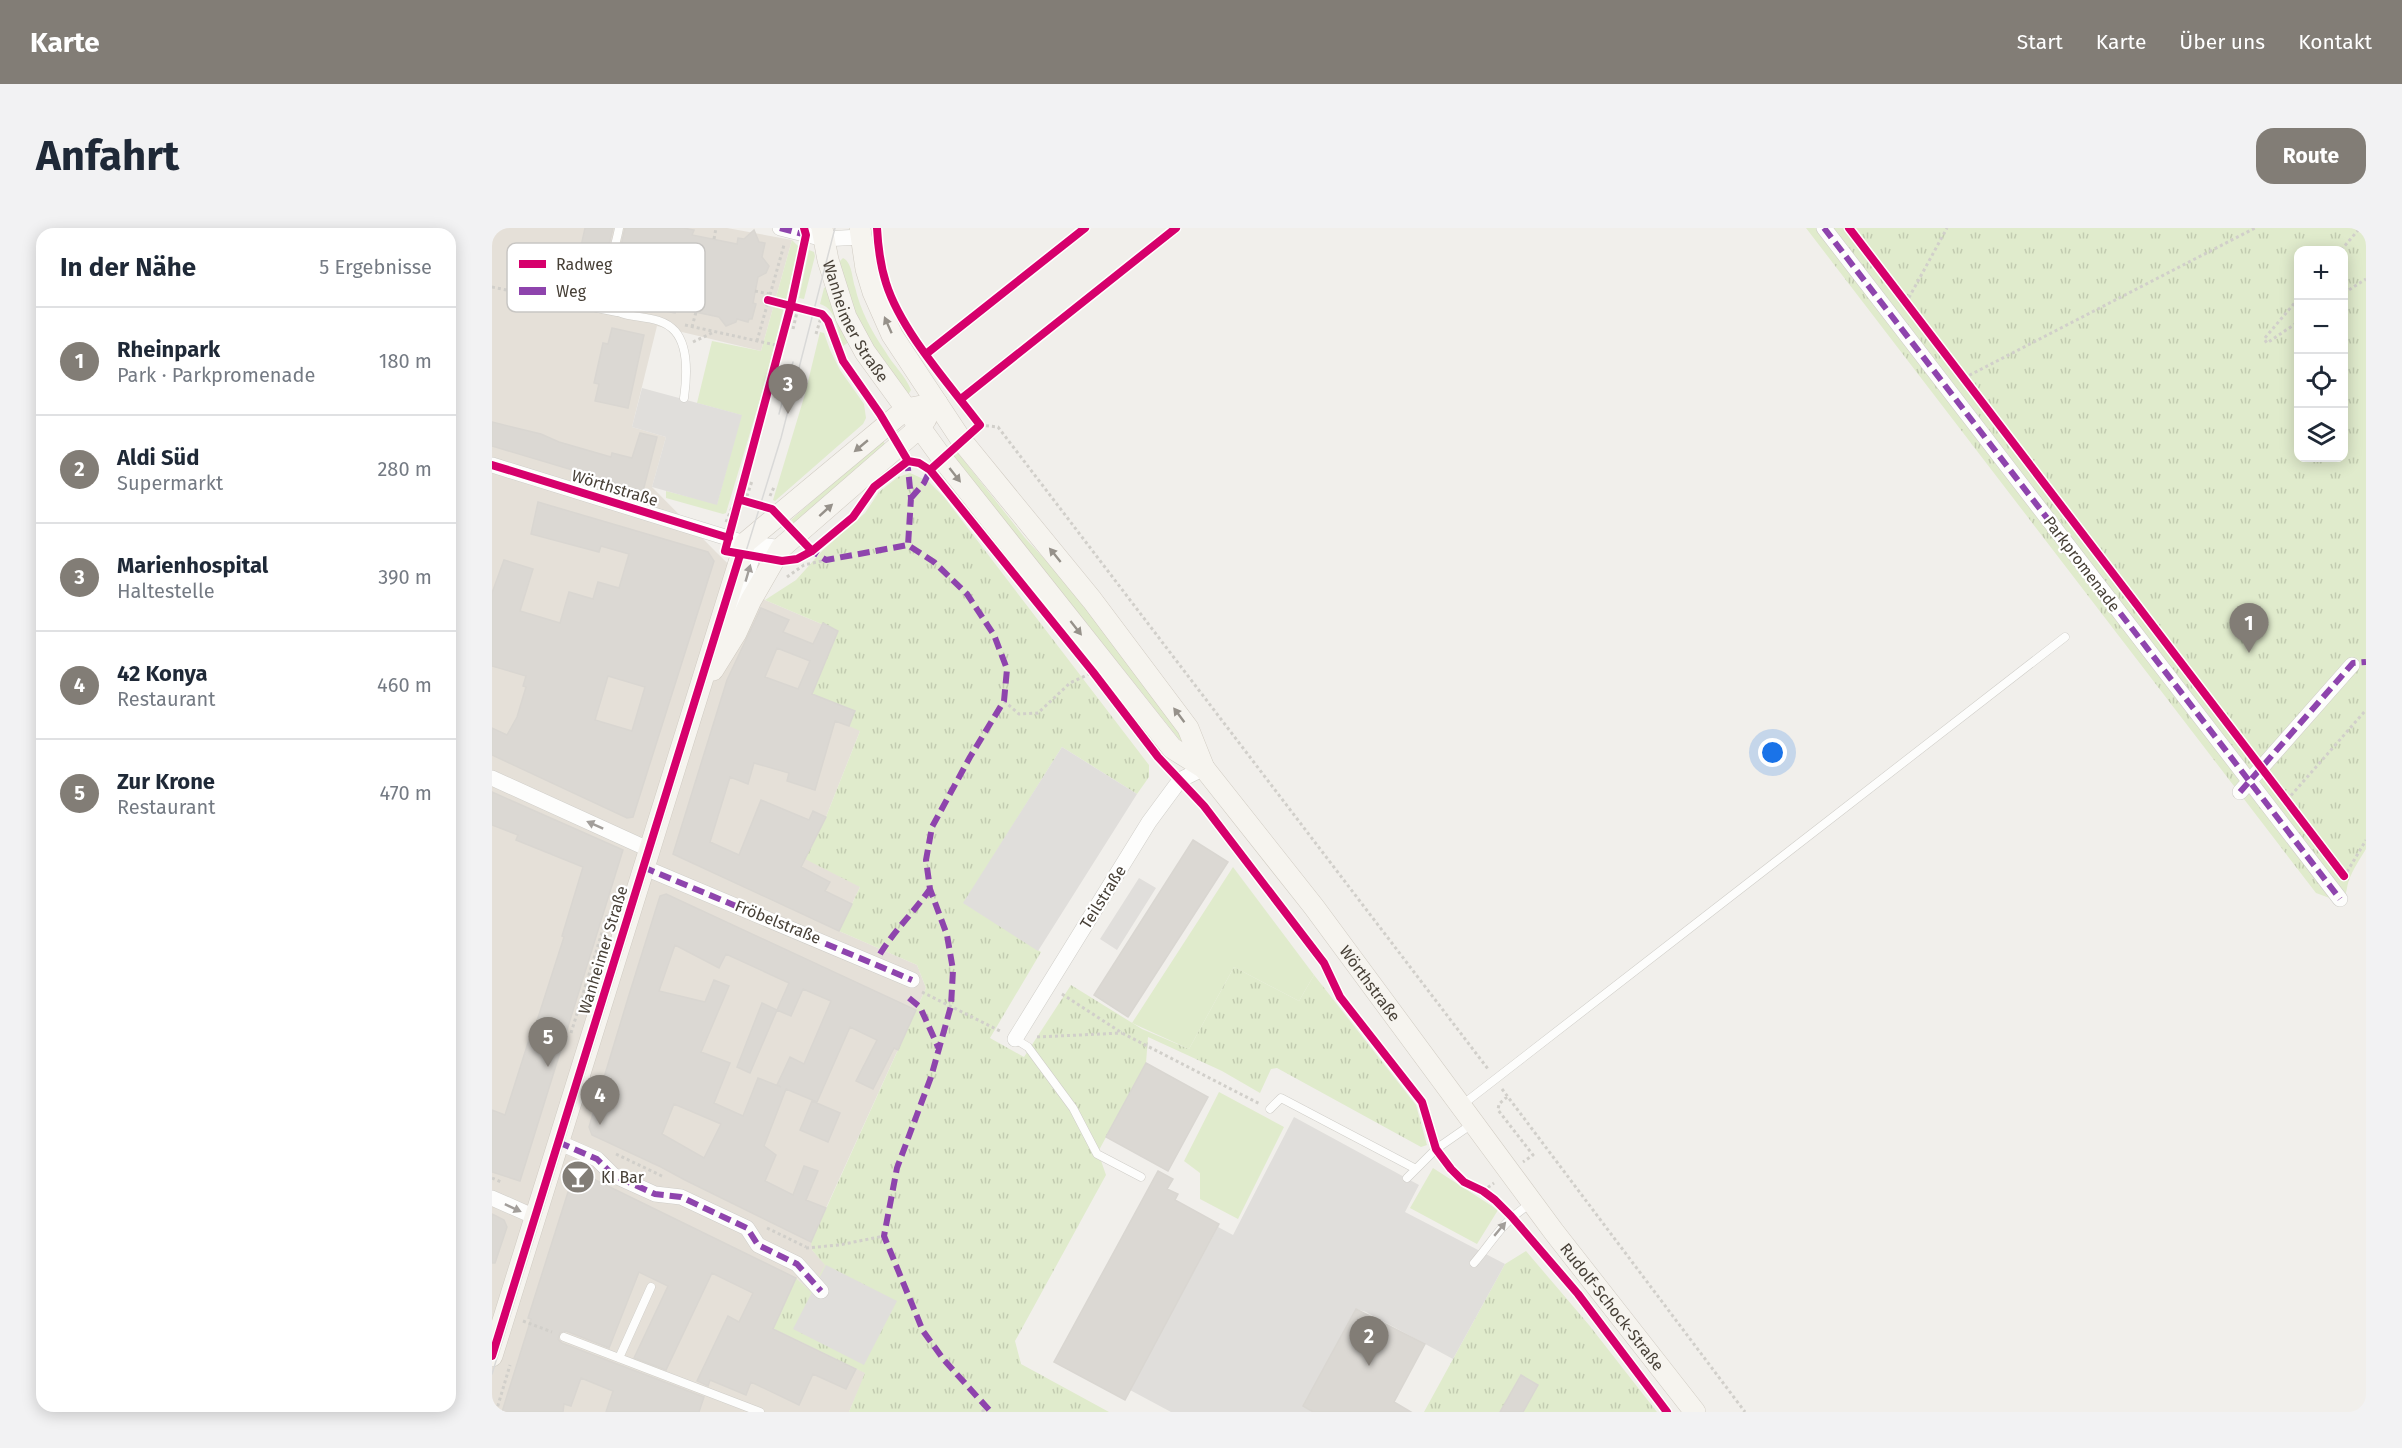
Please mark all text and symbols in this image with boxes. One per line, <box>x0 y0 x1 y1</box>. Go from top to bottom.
text: Karte <box>30 26 100 59</box>
text: Start <box>2017 29 2063 55</box>
text: Karte <box>2096 29 2146 55</box>
text: Über uns <box>2179 29 2265 55</box>
text: Kontakt <box>2298 29 2372 55</box>
button: Route <box>2256 128 2366 184</box>
text: Anfahrt <box>36 131 179 181</box>
legend <box>507 243 705 312</box>
map controls <box>2294 246 2348 462</box>
button: + <box>2294 246 2348 300</box>
text: In der Nähe <box>60 252 196 283</box>
text: 5 Ergebnisse <box>319 255 432 279</box>
text: Radweg <box>556 255 613 274</box>
street label: Wanheimer Straße <box>819 258 893 386</box>
text: Weg <box>556 282 587 301</box>
button: − <box>2294 300 2348 354</box>
one-way arrow <box>883 316 892 334</box>
text: Rheinpark <box>117 336 220 363</box>
text: 1 <box>75 349 84 373</box>
text: 180 m <box>379 349 432 373</box>
button: locate <box>2294 354 2348 408</box>
text: Park · Parkpromenade <box>117 363 315 387</box>
pin: 3 <box>768 364 808 414</box>
button: layers <box>2294 408 2348 462</box>
one-way arrow <box>853 440 869 453</box>
text: Aldi Süd <box>117 444 199 471</box>
text: 2 <box>74 457 85 481</box>
text: 280 m <box>377 457 432 481</box>
street label: Wörthstraße <box>569 466 661 510</box>
one-way arrow <box>948 467 961 483</box>
text: Supermarkt <box>117 471 223 495</box>
one-way arrow <box>818 504 833 517</box>
street label: Parkpromenade <box>2040 512 2124 616</box>
one-way arrow <box>1049 547 1062 563</box>
text: Marienhospital <box>117 552 268 579</box>
one-way arrow <box>744 564 753 582</box>
text: 3 <box>74 565 85 589</box>
text: 390 m <box>378 565 432 589</box>
text: Haltestelle <box>117 579 215 603</box>
pin: 1 <box>2230 604 2268 653</box>
one-way arrow <box>1070 620 1082 635</box>
text: 42 Konya <box>117 660 208 687</box>
text: 4 <box>74 673 85 697</box>
text: 460 m <box>377 673 432 697</box>
text: Restaurant <box>117 687 215 711</box>
one-way arrow <box>1173 708 1185 724</box>
your location <box>1758 738 1787 767</box>
text: Zur Krone <box>117 768 215 795</box>
text: 5 <box>74 781 85 805</box>
text: 470 m <box>380 781 432 805</box>
text: Restaurant <box>117 795 215 819</box>
one-way arrow <box>587 820 604 829</box>
street label: Teilstraße <box>1076 862 1130 932</box>
street label: Wanheimer Straße <box>574 883 632 1017</box>
street label: Fröbelstraße <box>732 896 824 948</box>
street label: Wörthstraße <box>1336 942 1405 1025</box>
pin: 5 <box>528 1018 568 1067</box>
pin: 4 <box>580 1076 620 1125</box>
bar icon: KI Bar <box>560 1159 596 1195</box>
place label: KI Bar <box>601 1168 645 1187</box>
one-way arrow <box>505 1204 522 1213</box>
one-way arrow <box>1493 1222 1506 1237</box>
street label: Rudolf-Schock-Straße <box>1557 1239 1668 1374</box>
pin: 2 <box>1350 1316 1388 1366</box>

